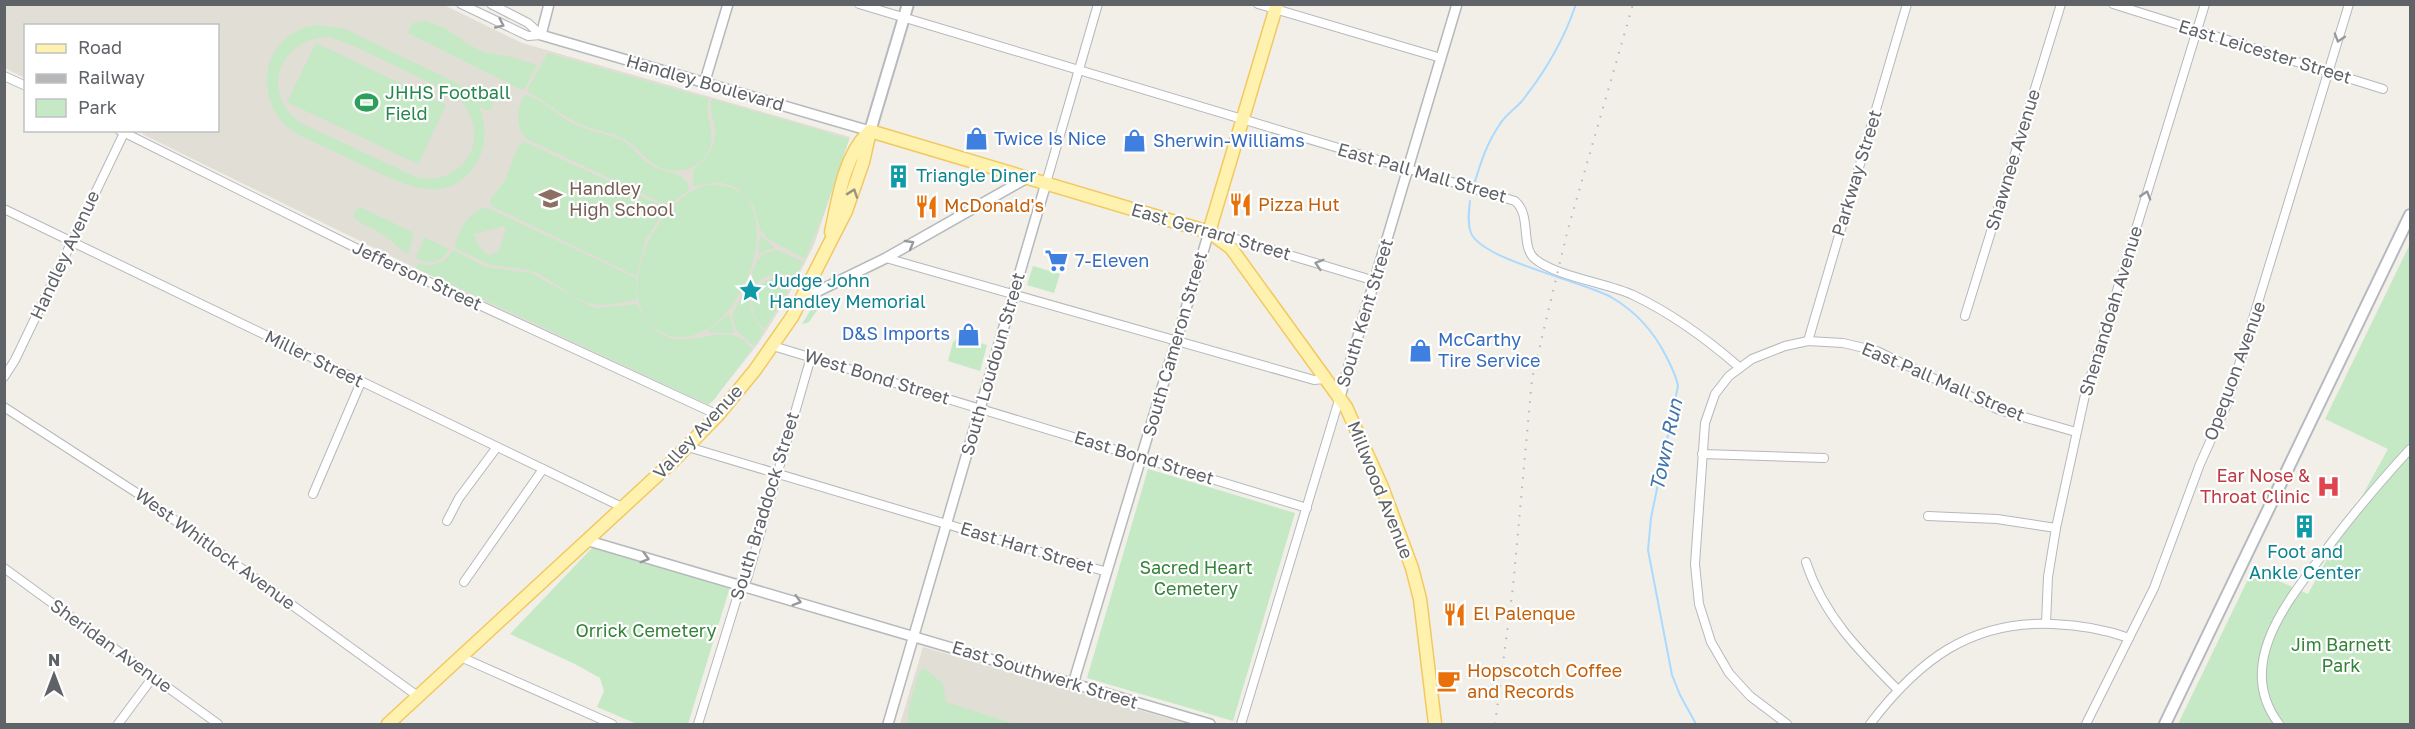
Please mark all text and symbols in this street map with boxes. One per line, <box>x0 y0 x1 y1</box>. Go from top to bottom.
street label: East Leicester Street <box>2176 14 2354 88</box>
one-way arrow <box>493 16 504 28</box>
legend <box>24 24 219 132</box>
one-way arrow <box>2334 32 2346 43</box>
text: Road <box>78 36 122 58</box>
street label: Handley Boulevard <box>624 49 787 115</box>
text: Railway <box>78 66 145 88</box>
place label: JHHS Football Field <box>385 81 511 124</box>
street label: Shawnee Avenue <box>1980 86 2044 233</box>
sports icon: JHHS Football Field <box>354 90 380 116</box>
text: Park <box>78 96 117 118</box>
street label: Parkway Street <box>1826 107 1886 239</box>
shop icon: Twice Is Nice <box>963 126 989 152</box>
place label: Twice Is Nice <box>994 127 1106 149</box>
shop icon: Sherwin-Williams <box>1122 128 1148 154</box>
place label: Sherwin-Williams <box>1153 129 1305 151</box>
street label: East Pall Mall Street <box>1335 137 1509 207</box>
building icon: Triangle Diner <box>885 163 911 189</box>
place label: Triangle Diner <box>916 164 1036 186</box>
place label: Handley High School <box>569 177 674 220</box>
school or university icon: Handley High School <box>538 186 564 212</box>
street label: Handley Avenue <box>25 187 104 323</box>
one-way arrow <box>845 188 858 199</box>
one-way arrow <box>2139 190 2151 201</box>
restaurant icon: Pizza Hut <box>1227 192 1253 218</box>
restaurant icon: McDonald's <box>913 193 939 219</box>
place label: Pizza Hut <box>1258 193 1340 215</box>
place label: McDonald's <box>944 194 1044 216</box>
street label: East Gerrard Street <box>1129 198 1294 264</box>
street label: Shenandoah Avenue <box>2074 223 2146 398</box>
street label: Jefferson Street <box>349 236 486 315</box>
street label: South Kent Street <box>1331 236 1397 390</box>
one-way arrow <box>904 240 914 251</box>
supermarket icon: 7-Eleven <box>1044 248 1070 274</box>
place label: 7-Eleven <box>1075 249 1149 271</box>
street label: South Cameron Street <box>1137 249 1211 439</box>
one-way arrow <box>1314 259 1325 271</box>
place label: Judge John Handley Memorial <box>769 269 926 312</box>
street label: South Loudoun Street <box>955 270 1029 458</box>
place icon: Judge John Handley Memorial <box>738 278 764 304</box>
street label: Opequon Avenue <box>2199 298 2269 443</box>
shop icon: D&S Imports <box>955 321 981 347</box>
place label: D&S Imports <box>842 322 950 344</box>
street label: Miller Street <box>262 325 367 391</box>
place label: McCarthy Tire Service <box>1438 328 1540 371</box>
shop icon: McCarthy Tire Service <box>1407 337 1433 363</box>
street label: East Pall Mall Street <box>1859 337 2028 425</box>
street label: West Bond Street <box>802 343 953 409</box>
street label: Valley Avenue <box>648 380 746 483</box>
water label: Town Run <box>1644 396 1687 493</box>
street label: South Braddock Street <box>725 409 803 603</box>
street label: Millwood Avenue <box>1343 417 1419 562</box>
street label: East Bond Street <box>1072 425 1217 489</box>
place label: Ear Nose & Throat Clinic <box>2200 464 2310 507</box>
hospital icon: Ear Nose & Throat Clinic <box>2315 473 2341 499</box>
street label: West Whitlock Avenue <box>131 483 300 614</box>
building icon: Foot and Ankle Center <box>2292 513 2318 539</box>
street label: East Hart Street <box>958 516 1097 578</box>
place label: Foot and Ankle Center <box>2249 540 2361 583</box>
one-way arrow <box>640 550 650 563</box>
park label: Sacred Heart Cemetery <box>1139 556 1253 599</box>
street label: Sheridan Avenue <box>46 594 177 697</box>
one-way arrow <box>791 594 802 606</box>
restaurant icon: El Palenque <box>1442 601 1468 627</box>
place label: El Palenque <box>1473 602 1576 624</box>
park label: Orrick Cemetery <box>576 619 717 641</box>
park label: Jim Barnett Park <box>2291 633 2391 676</box>
street label: East Southwerk Street <box>950 635 1141 713</box>
north arrow <box>24 645 84 705</box>
text: N <box>48 650 60 670</box>
place label: Hopscotch Coffee and Records <box>1467 659 1622 702</box>
cafe icon: Hopscotch Coffee and Records <box>1436 668 1462 694</box>

